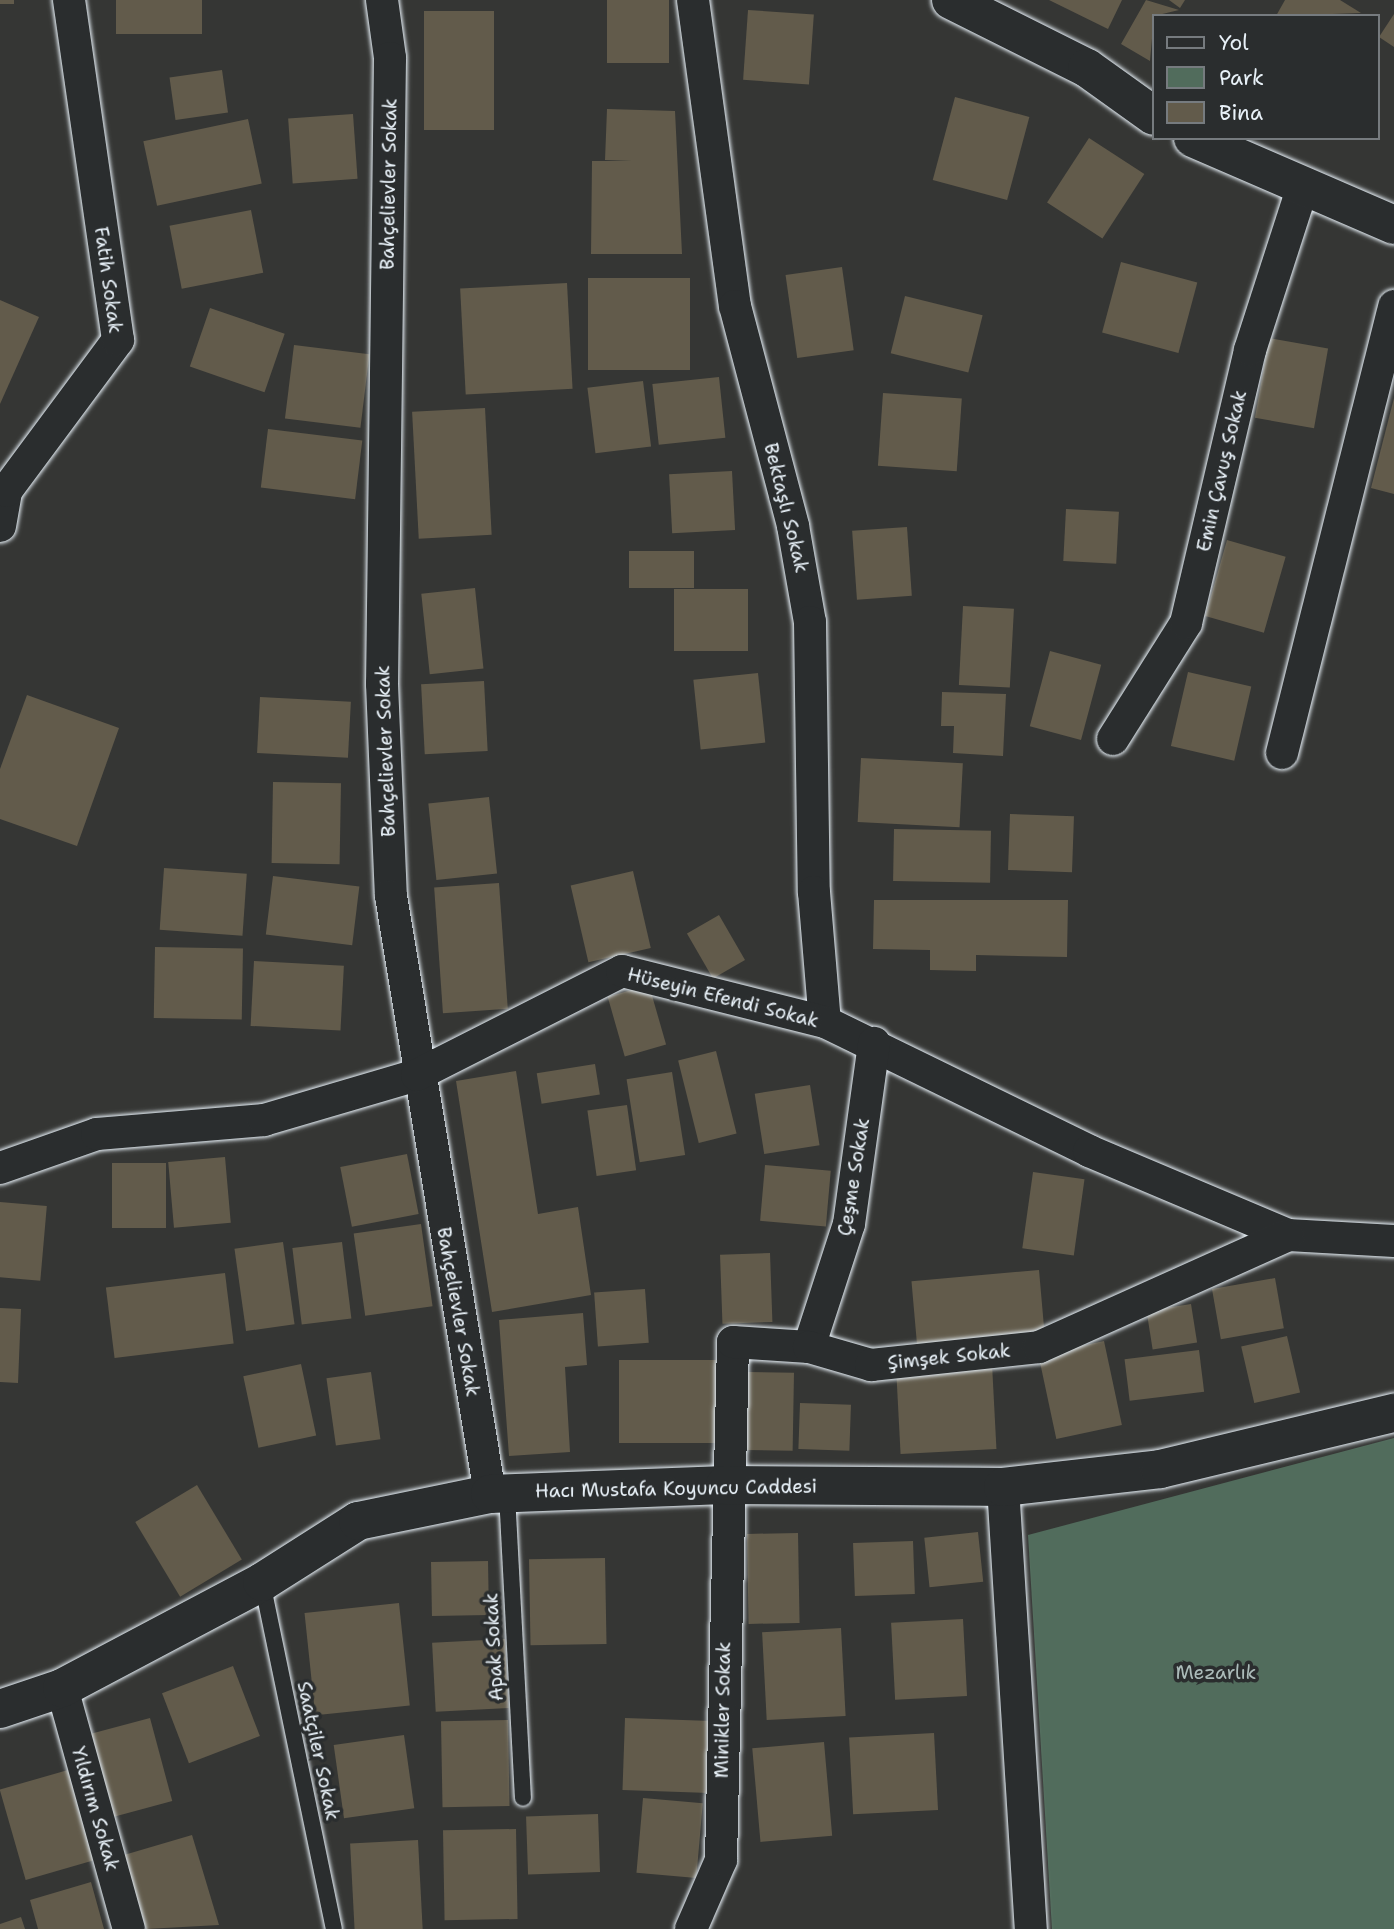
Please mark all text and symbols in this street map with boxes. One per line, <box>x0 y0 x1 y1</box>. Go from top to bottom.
legend <box>1152 14 1380 140</box>
text: Yol <box>1219 29 1249 57</box>
text: Park <box>1219 64 1264 92</box>
street label: Bahçelievler Sokak <box>376 98 402 270</box>
text: Bina <box>1219 99 1263 127</box>
street label: Fatih Sokak <box>89 225 127 335</box>
street label: Emin Çavuş Sokak <box>1192 388 1252 554</box>
street label: Bektaşlı Sokak <box>759 441 813 575</box>
street label: Bahçelievler Sokak <box>372 665 400 837</box>
street label: Hüseyin Efendi Sokak <box>625 963 821 1033</box>
street label: Çeşme Sokak <box>833 1116 875 1238</box>
street label: Bahçelievler Sokak <box>432 1225 484 1399</box>
street label: Şimşek Sokak <box>886 1339 1012 1375</box>
street label: Hacı Mustafa Koyuncu Caddesi <box>535 1475 817 1503</box>
street label: Apak Sokak <box>480 1592 508 1702</box>
street label: Minikler Sokak <box>710 1642 736 1778</box>
park label: Mezarlık <box>1175 1662 1257 1684</box>
street label: Saatçiler Sokak <box>292 1679 344 1823</box>
street label: Yıldırım Sokak <box>66 1744 124 1874</box>

